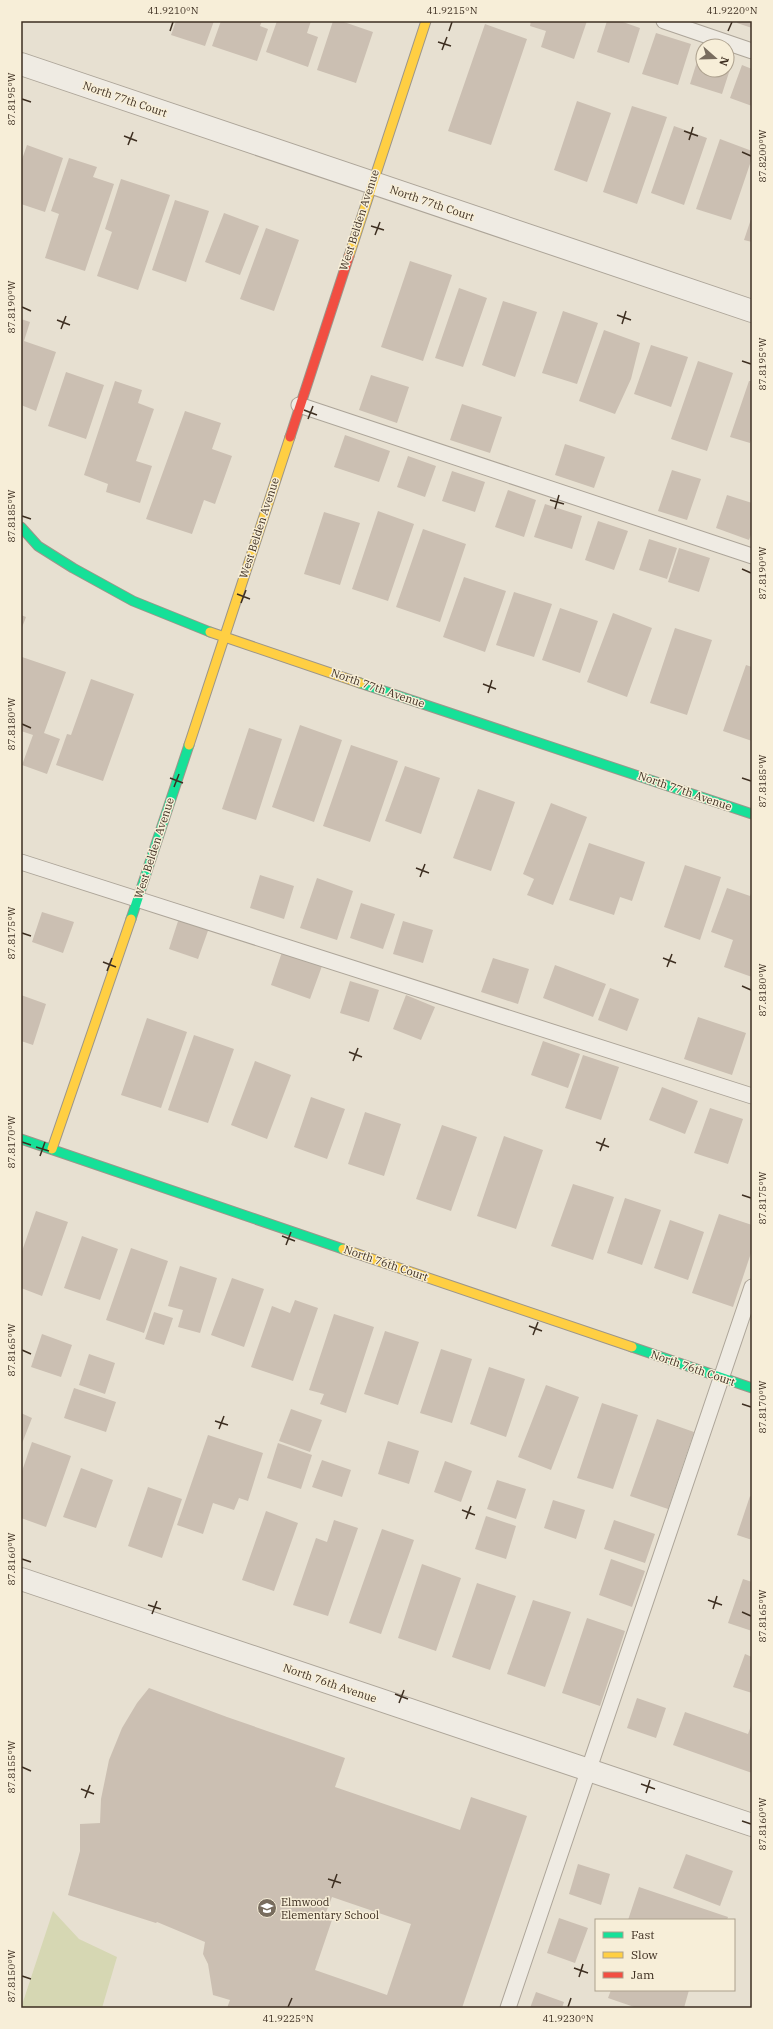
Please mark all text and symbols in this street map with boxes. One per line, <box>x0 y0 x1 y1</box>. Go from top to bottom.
text: 41.9210°N <box>147 4 199 17</box>
text: 41.9215°N <box>426 4 478 17</box>
text: 41.9220°N <box>706 4 758 17</box>
north arrow <box>695 38 735 78</box>
text: N <box>716 55 732 68</box>
text: 87.8195°W <box>5 72 18 126</box>
street label: North 77th Court <box>81 78 169 120</box>
text: 87.8200°W <box>756 129 769 183</box>
street label: West Belden Avenue <box>336 168 382 272</box>
street label: North 77th Court <box>388 182 476 224</box>
text: 87.8190°W <box>5 280 18 334</box>
text: 87.8195°W <box>756 337 769 391</box>
street label: West Belden Avenue <box>236 476 282 580</box>
text: 87.8185°W <box>5 489 18 543</box>
text: 87.8190°W <box>756 546 769 600</box>
street label: North 77th Avenue <box>329 665 427 711</box>
text: 87.8180°W <box>5 697 18 751</box>
text: 87.8185°W <box>756 754 769 808</box>
street label: North 77th Avenue <box>636 768 734 814</box>
street label: West Belden Avenue <box>131 796 177 900</box>
text: 87.8175°W <box>5 906 18 960</box>
text: 87.8180°W <box>756 963 769 1017</box>
text: 87.8170°W <box>5 1115 18 1169</box>
text: 87.8175°W <box>756 1171 769 1225</box>
street label: North 76th Court <box>342 1242 430 1284</box>
text: 87.8165°W <box>5 1323 18 1377</box>
street label: North 76th Court <box>649 1347 737 1389</box>
text: 87.8170°W <box>756 1380 769 1434</box>
text: 87.8160°W <box>5 1532 18 1586</box>
text: 87.8165°W <box>756 1589 769 1643</box>
street label: North 76th Avenue <box>281 1660 379 1706</box>
text: 87.8155°W <box>5 1740 18 1794</box>
text: 87.8160°W <box>756 1797 769 1851</box>
place label: Elmwood Elementary School <box>281 1895 379 1922</box>
school or university icon: Elmwood Elementary School <box>256 1897 278 1919</box>
legend <box>595 1919 735 1991</box>
text: Fast <box>631 1927 655 1942</box>
text: Slow <box>631 1947 658 1962</box>
text: 87.8150°W <box>5 1949 18 2003</box>
text: Jam <box>631 1967 655 1982</box>
text: 41.9225°N <box>262 2012 314 2025</box>
text: 41.9230°N <box>542 2012 594 2025</box>

